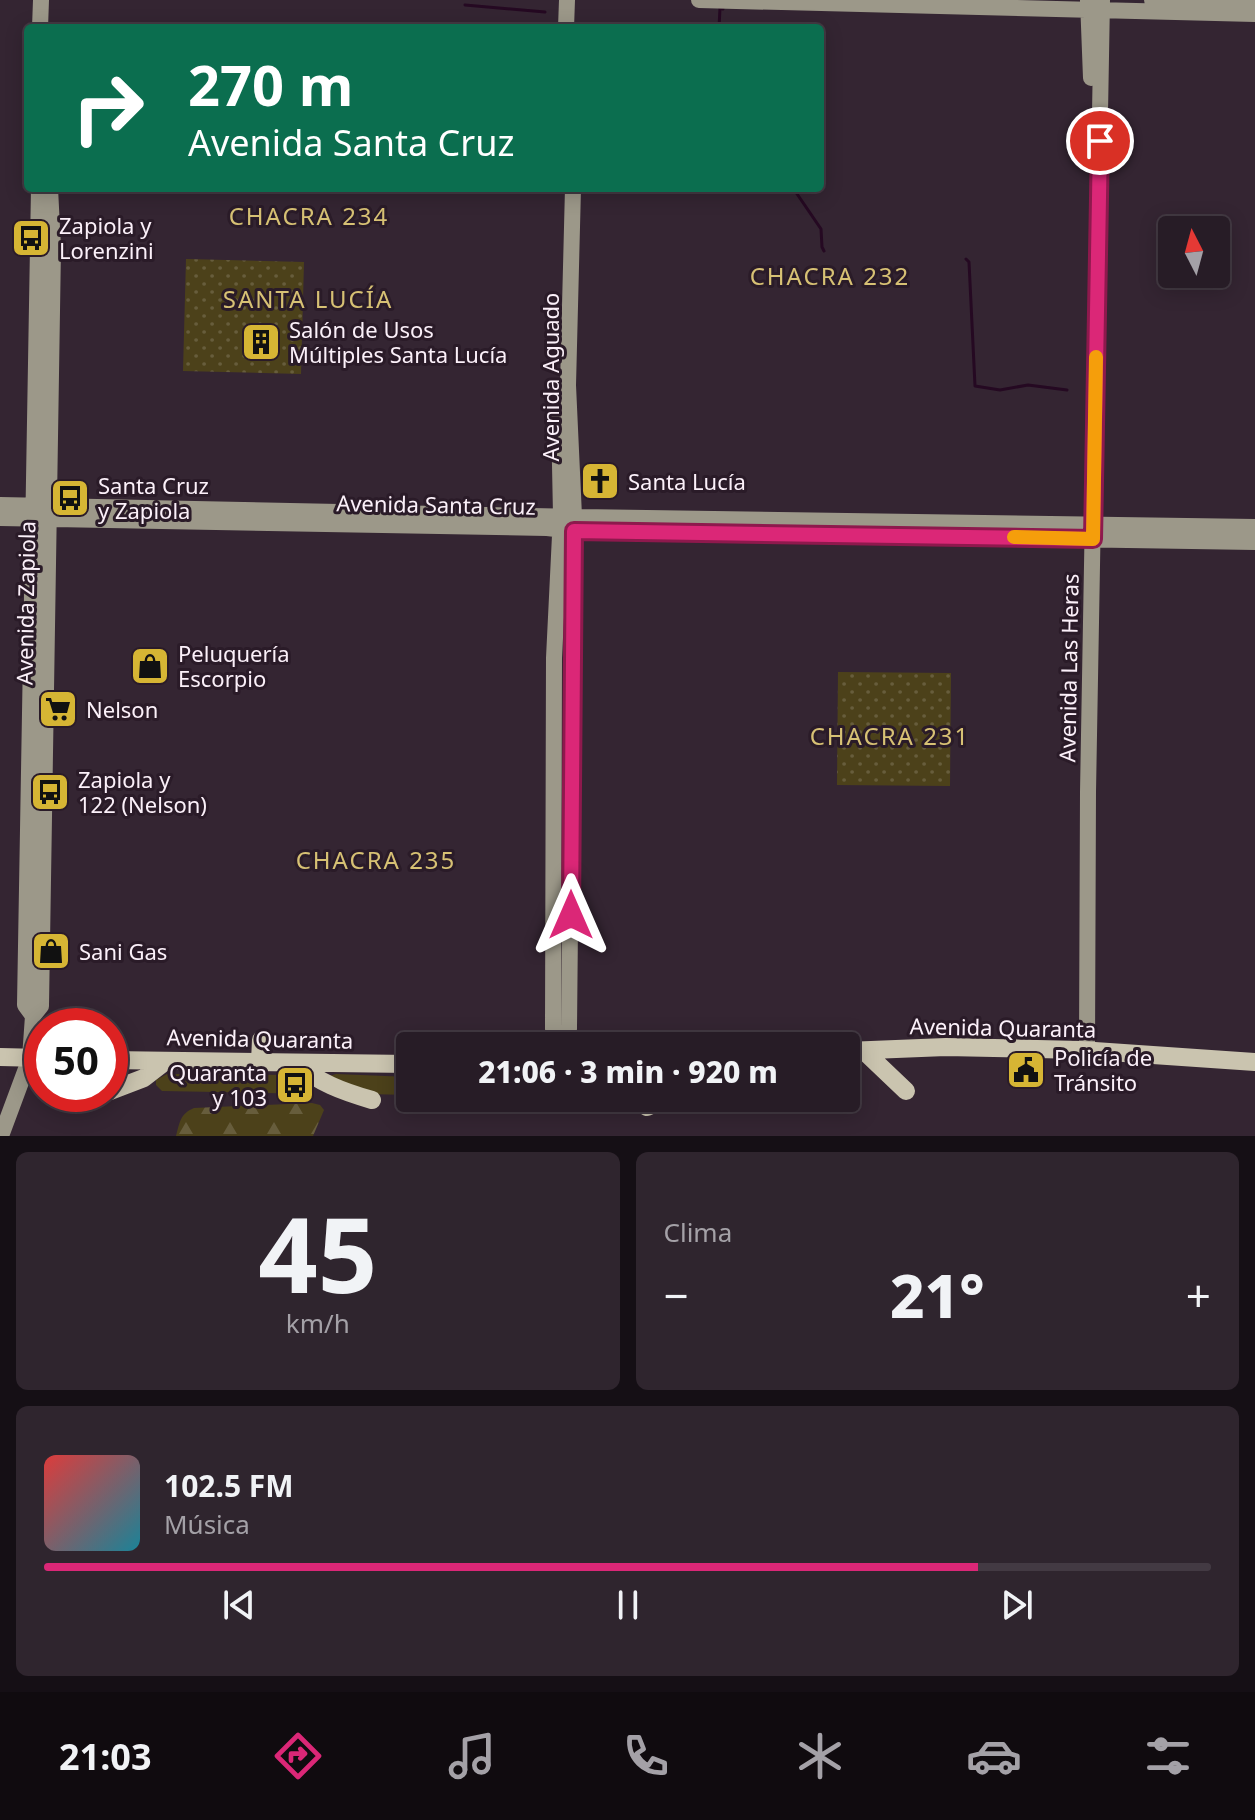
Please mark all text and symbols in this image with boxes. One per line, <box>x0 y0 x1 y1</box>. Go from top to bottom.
text: 270 m <box>188 46 353 122</box>
icon: right <box>56 56 160 160</box>
pin <box>1066 107 1134 175</box>
text: Avenida Santa Cruz <box>188 118 514 167</box>
icon: arrive <box>1078 119 1122 163</box>
district label: CHACRA 234 <box>229 199 389 232</box>
place label: Zapiola y Lorenzini <box>59 210 154 265</box>
north arrow <box>1158 216 1230 288</box>
map controls <box>1158 216 1230 288</box>
bus stop icon: Zapiola y Lorenzini <box>10 217 52 259</box>
district label: CHACRA 232 <box>750 259 910 292</box>
district label: SANTA LUCÍA <box>223 282 393 315</box>
street label: Avenida Aguado <box>535 293 565 461</box>
place label: Salón de Usos Múltiples Santa Lucía <box>289 314 507 369</box>
building icon: Salón de Usos Múltiples Santa Lucía <box>240 321 282 363</box>
church icon: Santa Lucía <box>579 460 621 502</box>
place label: Santa Lucía <box>628 466 746 496</box>
place label: Santa Cruz y Zapiola <box>98 470 209 525</box>
bus stop icon: Santa Cruz y Zapiola <box>49 477 91 519</box>
street label: Avenida Santa Cruz <box>336 487 536 521</box>
street label: Avenida Zapiola <box>9 521 41 685</box>
street label: Avenida Las Heras <box>1051 573 1085 763</box>
place label: Peluquería Escorpio <box>178 638 290 693</box>
shop icon: Peluquería Escorpio <box>129 645 171 687</box>
supermarket icon: Nelson <box>37 688 79 730</box>
place label: Nelson <box>86 694 158 724</box>
district label: CHACRA 231 <box>810 719 970 752</box>
place label: Zapiola y 122 (Nelson) <box>78 764 207 819</box>
bus stop icon: Zapiola y 122 (Nelson) <box>29 771 71 813</box>
district label: CHACRA 235 <box>296 843 456 876</box>
position arrow <box>529 873 613 957</box>
shop icon: Sani Gas <box>30 930 72 972</box>
place label: Sani Gas <box>79 936 167 966</box>
speed limit sign: 50 <box>24 1008 128 1112</box>
street label: Avenida Quaranta <box>910 1010 1096 1044</box>
street label: Avenida Quaranta <box>167 1021 353 1055</box>
place label: Policía de Tránsito <box>1054 1042 1152 1097</box>
public building icon: Policía de Tránsito <box>1005 1049 1047 1091</box>
text: 21:06 · 3 min · 920 m <box>478 1051 778 1092</box>
place label: Quaranta y 103 <box>169 1057 267 1112</box>
bus stop icon: Quaranta y 103 <box>274 1064 316 1106</box>
text: 45 <box>258 1182 377 1323</box>
text: Clima <box>664 1214 732 1250</box>
text: 21° <box>890 1254 985 1336</box>
text: − <box>664 1265 689 1325</box>
text: + <box>1186 1265 1211 1325</box>
text: km/h <box>286 1305 350 1341</box>
text: 102.5 FM <box>164 1465 294 1506</box>
text: Música <box>164 1506 250 1542</box>
icon: previous <box>217 1583 261 1627</box>
icon: pause <box>606 1583 650 1627</box>
icon: next <box>995 1583 1039 1627</box>
icon: directions <box>270 1728 326 1784</box>
icon: music <box>444 1728 500 1784</box>
icon: phone <box>618 1728 674 1784</box>
icon: climate <box>792 1728 848 1784</box>
icon: car <box>966 1728 1022 1784</box>
icon: filters <box>1140 1728 1196 1784</box>
text: 21:03 <box>59 1732 152 1781</box>

